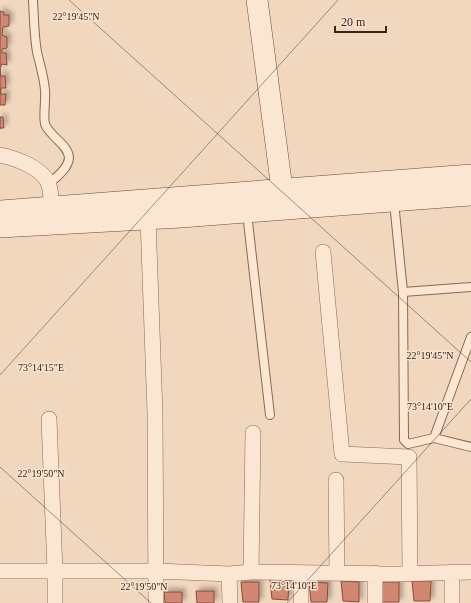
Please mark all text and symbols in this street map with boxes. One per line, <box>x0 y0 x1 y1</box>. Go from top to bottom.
scale bar <box>335 8 386 34</box>
text: 22°19'45"N <box>52 11 100 22</box>
text: 20 m <box>341 15 366 29</box>
text: 22°19'45"N <box>406 350 454 361</box>
text: 73°14'15"E <box>18 362 64 373</box>
text: 73°14'10"E <box>407 401 453 412</box>
text: 22°19'50"N <box>17 468 65 479</box>
text: 73°14'10"E <box>271 580 317 591</box>
text: 22°19'50"N <box>120 581 168 592</box>

